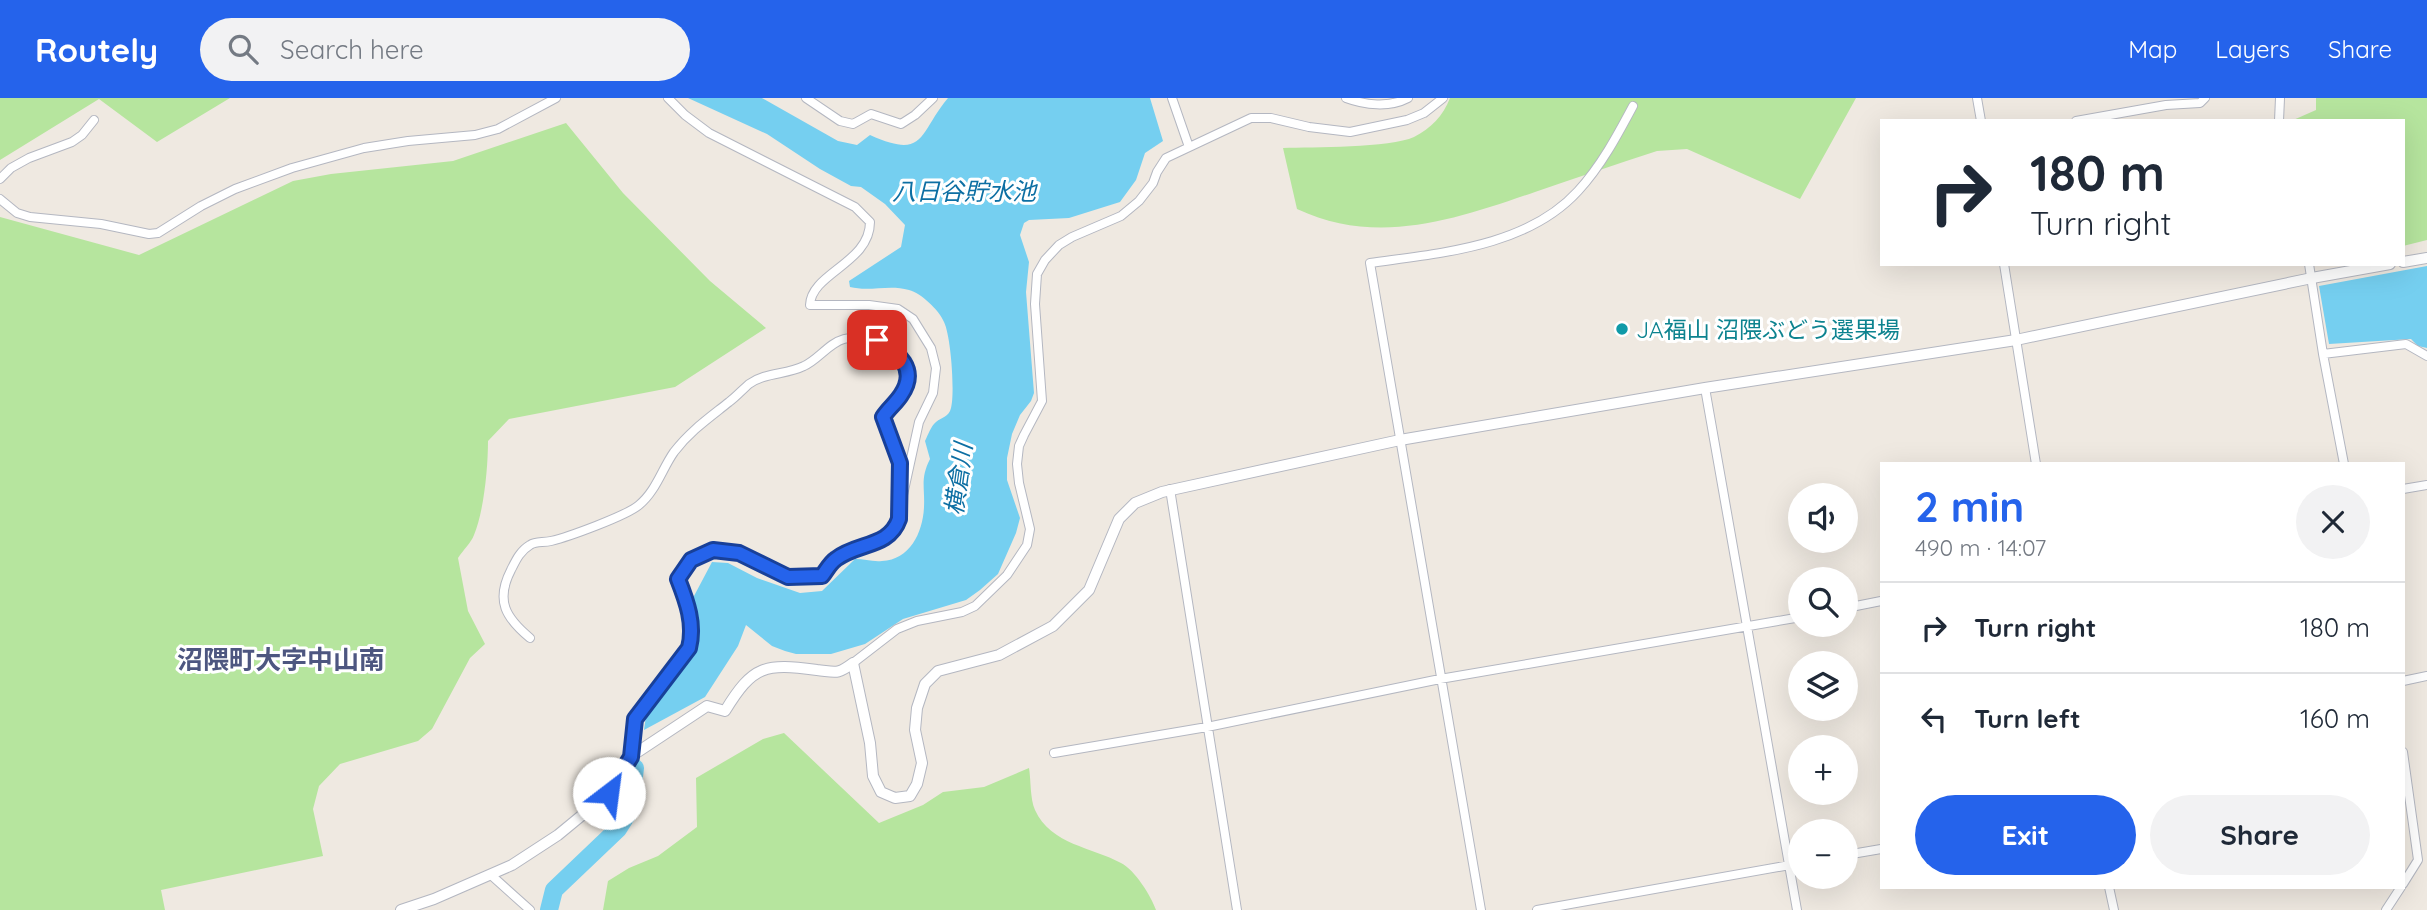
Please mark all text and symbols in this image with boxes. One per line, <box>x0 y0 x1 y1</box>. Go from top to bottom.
search box <box>200 18 690 81</box>
text: Routely <box>35 29 158 70</box>
icon: search <box>224 30 262 68</box>
text: Search here <box>280 33 424 66</box>
text: Map <box>2128 34 2177 64</box>
text: Layers <box>2215 34 2290 64</box>
text: Share <box>2328 34 2392 64</box>
text: 180 m <box>2030 142 2165 203</box>
icon: right <box>1915 147 2006 238</box>
water label: 八日谷貯水池 <box>892 176 1038 206</box>
text: Turn right <box>2030 203 2171 243</box>
pin <box>847 310 907 370</box>
place label: JA福山 沼隈ぶどう選果場 <box>1636 315 1900 344</box>
icon: arrive <box>858 321 896 359</box>
marker: JA福山 沼隈ぶどう選果場 <box>1614 321 1630 337</box>
water label: 横倉川 <box>938 438 978 517</box>
text: 2 min <box>1915 480 2024 533</box>
map controls <box>1788 483 1858 889</box>
button: sound <box>1788 483 1858 553</box>
button: close <box>2296 485 2370 559</box>
text: 490 m · 14:07 <box>1915 533 2046 562</box>
button: search <box>1788 567 1858 637</box>
icon: right <box>1915 609 1953 647</box>
text: Turn right <box>1974 611 2096 644</box>
text: 180 m <box>2300 611 2370 644</box>
district label: 沼隈町大字中山南 <box>177 643 385 676</box>
button: layers <box>1788 651 1858 721</box>
icon: left <box>1915 700 1953 738</box>
text: Turn left <box>1974 702 2081 735</box>
text: 160 m <box>2300 702 2370 735</box>
button: + <box>1788 735 1858 805</box>
position arrow <box>572 756 646 830</box>
button: Exit <box>1915 795 2136 875</box>
button: Share <box>2150 795 2370 875</box>
button: − <box>1788 819 1858 889</box>

